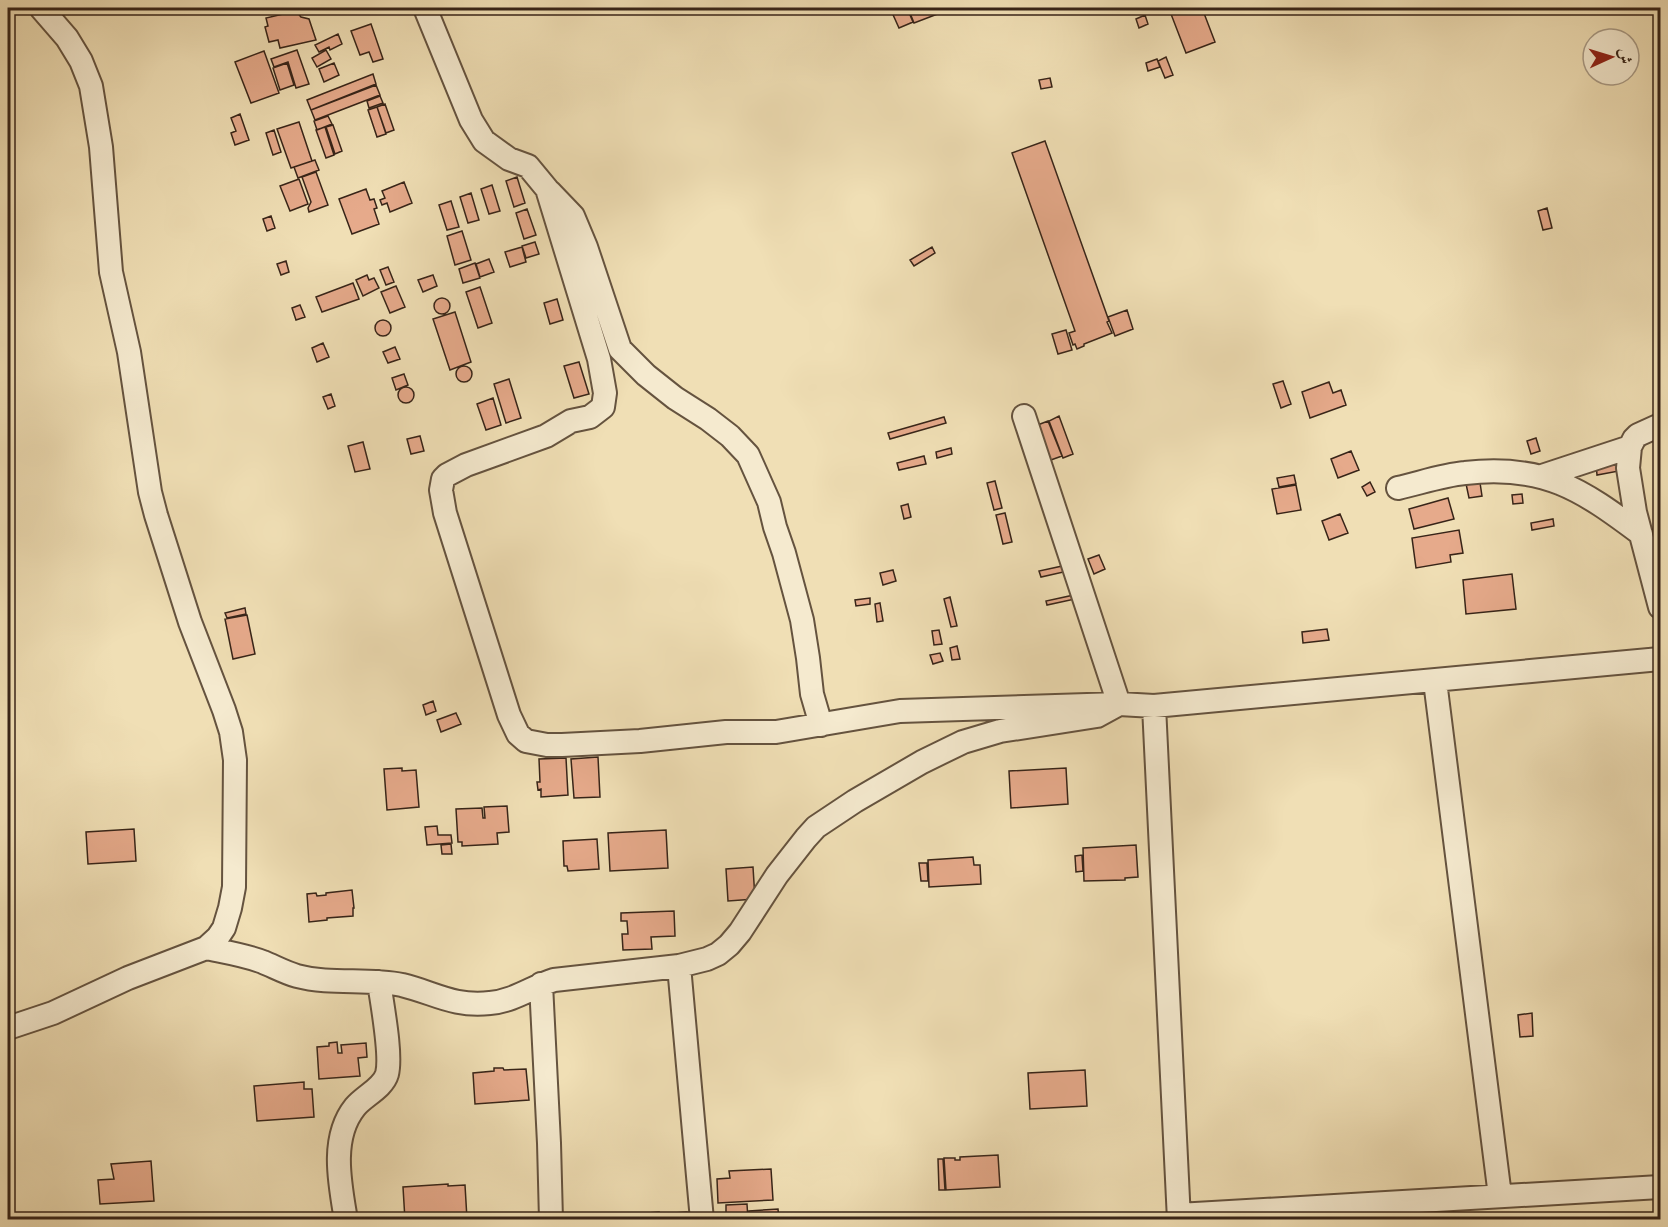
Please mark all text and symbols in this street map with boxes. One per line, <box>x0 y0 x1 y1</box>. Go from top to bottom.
north arrow <box>1581 27 1641 87</box>
text: ش <box>1615 47 1635 65</box>

